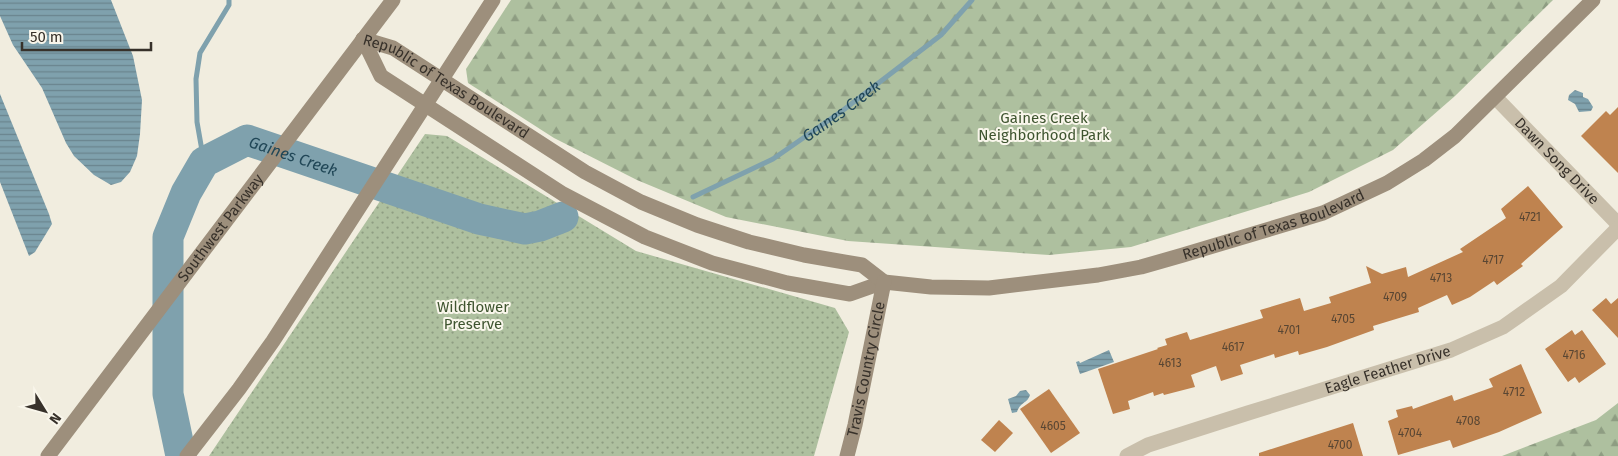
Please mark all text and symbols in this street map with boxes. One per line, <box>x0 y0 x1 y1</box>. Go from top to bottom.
scale bar <box>22 20 151 52</box>
text: 50 m <box>30 28 63 46</box>
street label: Republic of Texas Boulevard <box>361 31 532 142</box>
water label: Gaines Creek <box>799 76 884 146</box>
park label: Gaines Creek Neighborhood Park <box>978 109 1110 144</box>
street label: Dawn Song Drive <box>1511 114 1603 208</box>
water label: Gaines Creek <box>246 132 340 180</box>
street label: Southwest Parkway <box>174 170 268 285</box>
street label: Republic of Texas Boulevard <box>1180 186 1367 264</box>
house number: 4721 <box>1519 210 1541 224</box>
house number: 4717 <box>1482 253 1504 267</box>
house number: 4713 <box>1430 271 1452 285</box>
house number: 4709 <box>1383 290 1407 304</box>
park label: Wildflower Preserve <box>437 298 509 333</box>
street label: Travis Country Circle <box>843 300 889 439</box>
house number: 4705 <box>1331 312 1355 326</box>
house number: 4701 <box>1278 323 1300 337</box>
house number: 4617 <box>1222 340 1244 354</box>
street label: Eagle Feather Drive <box>1323 342 1453 398</box>
house number: 4716 <box>1563 348 1585 362</box>
house number: 4613 <box>1158 356 1182 370</box>
house number: 4712 <box>1503 385 1525 399</box>
north arrow <box>20 386 70 436</box>
text: N <box>45 410 65 427</box>
house number: 4708 <box>1456 414 1481 428</box>
house number: 4605 <box>1040 419 1066 433</box>
house number: 4704 <box>1398 426 1423 440</box>
house number: 4700 <box>1328 438 1353 452</box>

